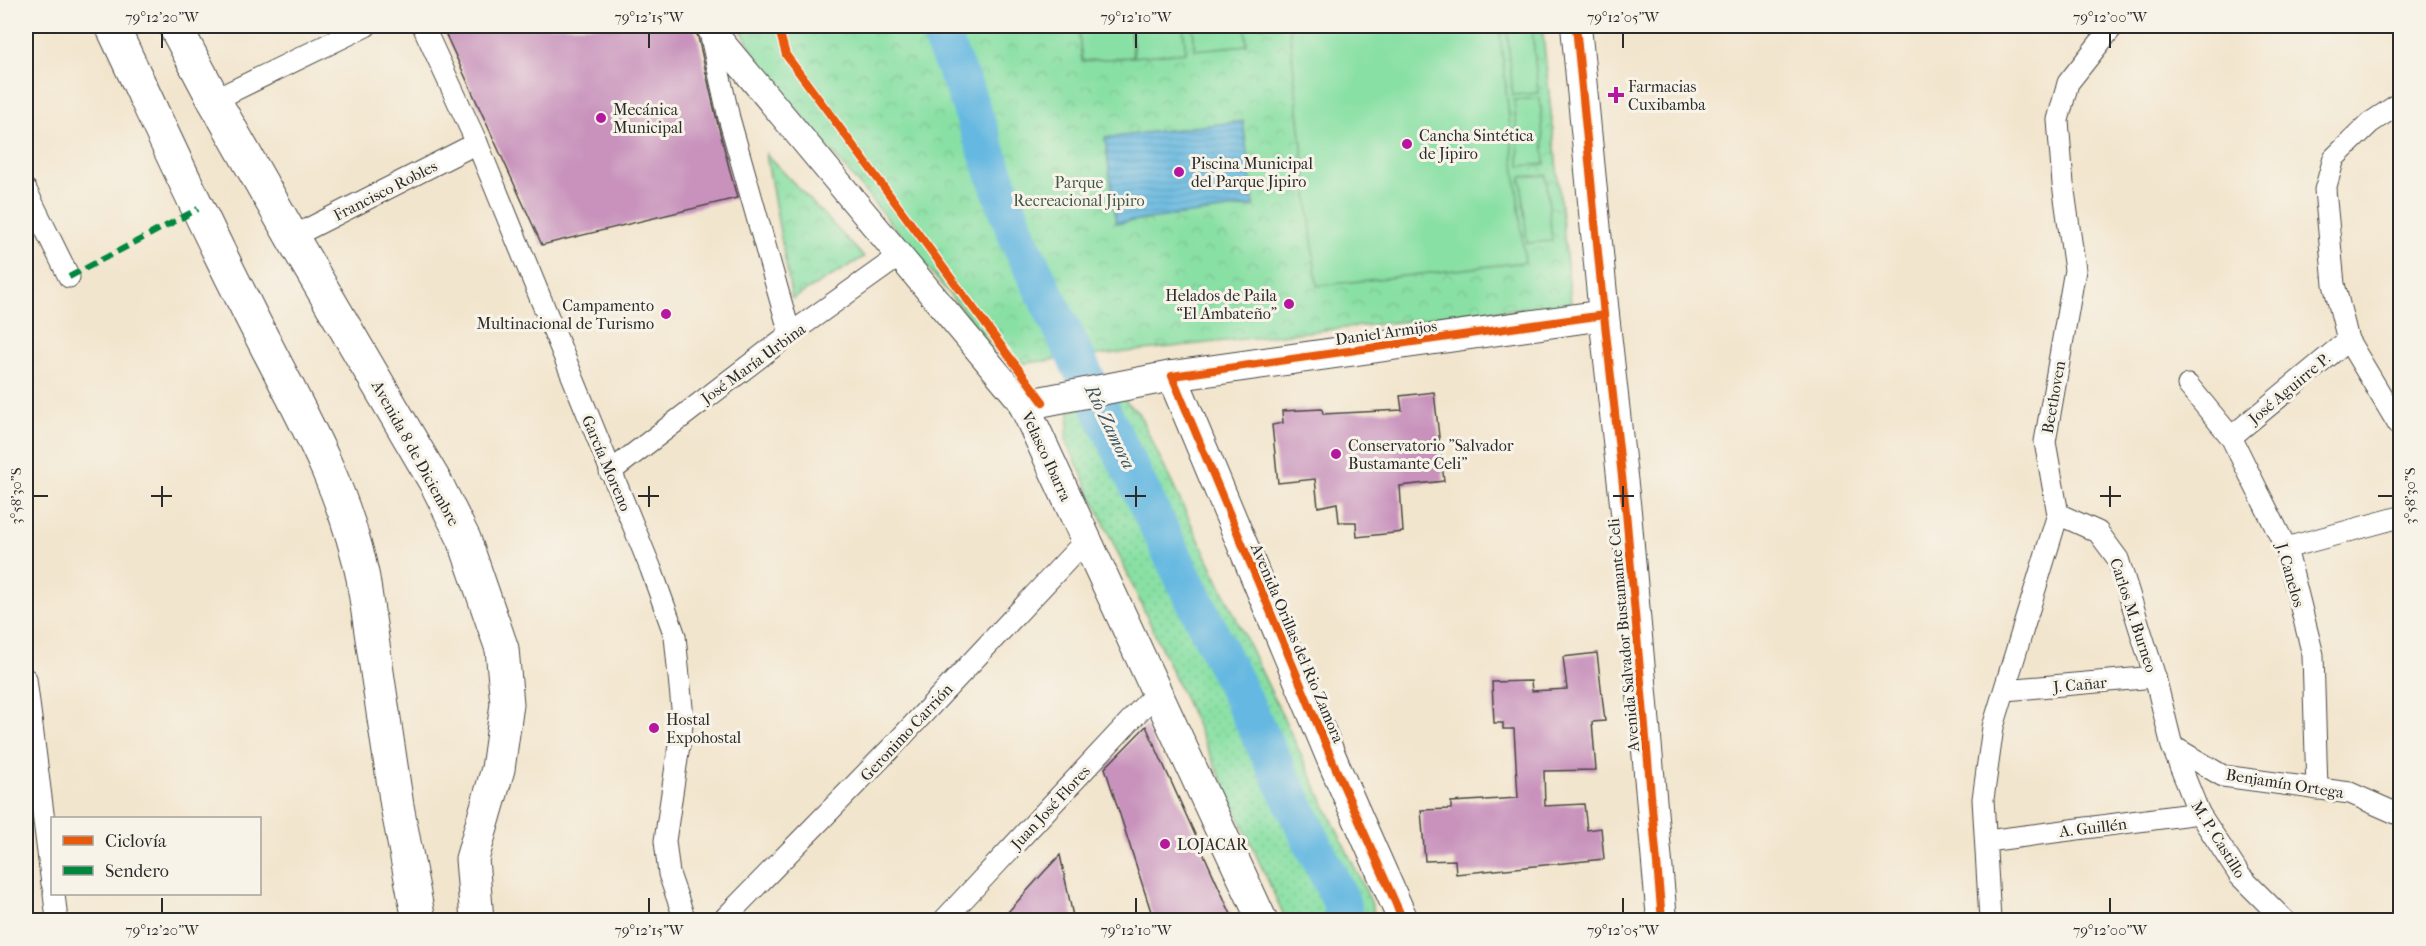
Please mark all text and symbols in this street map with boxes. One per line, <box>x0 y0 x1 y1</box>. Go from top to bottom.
text: 79°12'20"W <box>125 8 200 26</box>
text: 79°12'15"W <box>614 8 685 26</box>
text: 79°12'10"W <box>1101 8 1173 26</box>
text: 79°12'05"W <box>1587 8 1660 26</box>
text: 79°12'00"W <box>2073 8 2148 26</box>
place label: Farmacias Cuxibamba <box>1628 77 1706 114</box>
marker: Farmacias Cuxibamba <box>1609 88 1623 102</box>
place label: Mecánica Municipal <box>613 100 683 137</box>
marker: Mecánica Municipal <box>594 111 608 125</box>
place label: Cancha Sintética de Jipiro <box>1419 126 1534 163</box>
marker: Cancha Sintética de Jipiro <box>1400 137 1414 151</box>
place label: Piscina Municipal del Parque Jipiro <box>1191 154 1313 191</box>
street label: Francisco Robles <box>330 156 440 225</box>
marker: Piscina Municipal del Parque Jipiro <box>1172 165 1186 179</box>
park label: Parque Recreacional Jipiro <box>1013 173 1145 210</box>
place label: Helados de Paila “El Ambateño” <box>1165 286 1278 323</box>
place label: Campamento Multinacional de Turismo <box>477 296 654 333</box>
marker: Helados de Paila “El Ambateño” <box>1282 297 1296 311</box>
marker: Campamento Multinacional de Turismo <box>659 307 673 321</box>
street label: Daniel Armijos <box>1334 316 1438 349</box>
street label: José María Urbina <box>696 319 810 409</box>
street label: José Aguirre P. <box>2243 349 2334 429</box>
street label: Beethoven <box>2038 359 2069 435</box>
street label: Avenida 8 de Diciembre <box>367 376 463 529</box>
water label: Río Zamora <box>1080 381 1139 473</box>
street label: Velasco Ibarra <box>1017 407 1076 505</box>
street label: García Moreno <box>578 412 635 514</box>
place label: Conservatorio "Salvador Bustamante Celi" <box>1348 436 1514 473</box>
marker: Conservatorio "Salvador Bustamante Celi" <box>1329 447 1343 461</box>
text: 3°58'30"S <box>7 467 25 524</box>
text: 3°58'30"S <box>2401 467 2419 524</box>
street label: Avenida Salvador Bustamante Celi <box>1604 517 1643 754</box>
street label: J. Canelos <box>2272 539 2309 609</box>
street label: Avenida Orillas del Rio Zamora <box>1246 540 1348 746</box>
street label: Carlos M. Burneo <box>2106 555 2161 675</box>
street label: J. Cañar <box>2050 673 2108 696</box>
street label: Geronimo Carrión <box>856 679 957 785</box>
place label: Hostal Expohostal <box>666 710 742 747</box>
marker: Hostal Expohostal <box>647 721 661 735</box>
street label: Juan José Flores <box>1005 761 1094 855</box>
street label: Benjamín Ortega <box>2225 765 2346 802</box>
street label: M. P. Castillo <box>2187 797 2250 881</box>
street label: A. Guillén <box>2057 814 2129 841</box>
legend <box>51 817 261 895</box>
text: Ciclovía <box>105 831 167 852</box>
place label: LOJACAR <box>1177 835 1249 854</box>
marker: LOJACAR <box>1158 837 1172 851</box>
text: Sendero <box>105 861 169 882</box>
text: 79°12'20"W <box>125 921 200 939</box>
text: 79°12'15"W <box>614 921 685 939</box>
text: 79°12'10"W <box>1101 921 1173 939</box>
text: 79°12'05"W <box>1587 921 1660 939</box>
text: 79°12'00"W <box>2073 921 2148 939</box>

